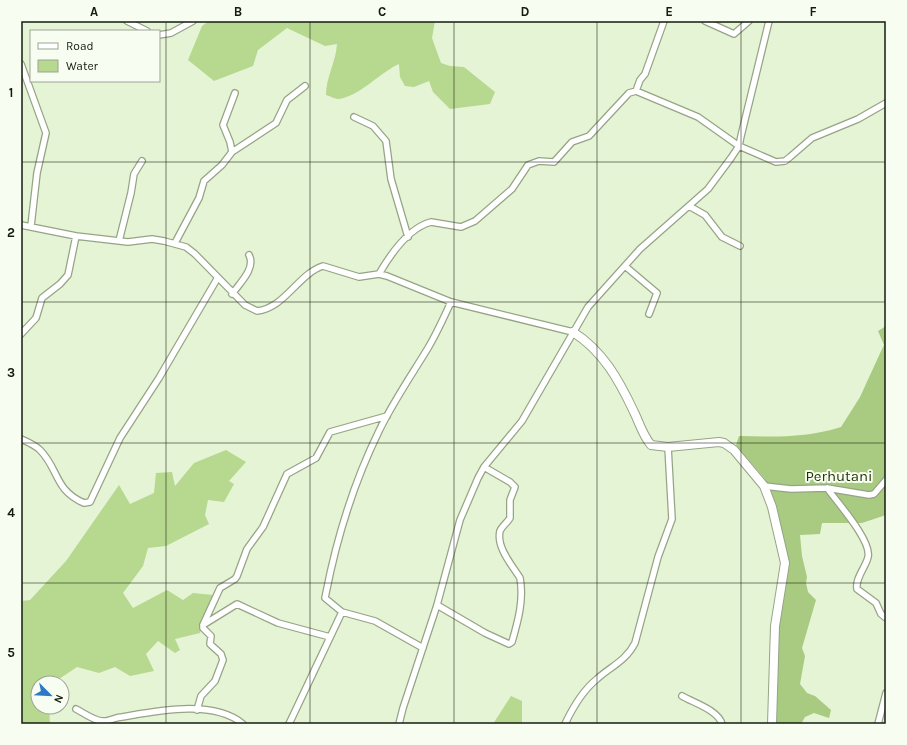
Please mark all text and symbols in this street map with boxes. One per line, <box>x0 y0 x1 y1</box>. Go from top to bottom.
text: A <box>90 4 98 19</box>
text: B <box>234 4 242 19</box>
text: C <box>378 4 386 19</box>
text: D <box>521 4 530 19</box>
text: E <box>665 4 673 19</box>
text: F <box>809 4 817 19</box>
legend <box>30 30 160 82</box>
text: Road <box>66 39 94 53</box>
text: Water <box>66 59 99 73</box>
text: 1 <box>9 85 13 100</box>
text: 2 <box>7 225 15 240</box>
text: 3 <box>7 365 15 380</box>
park label: Perhutani <box>806 467 872 485</box>
text: 4 <box>7 505 15 520</box>
text: 5 <box>7 645 15 660</box>
north arrow <box>30 675 70 715</box>
text: N <box>51 693 66 705</box>

